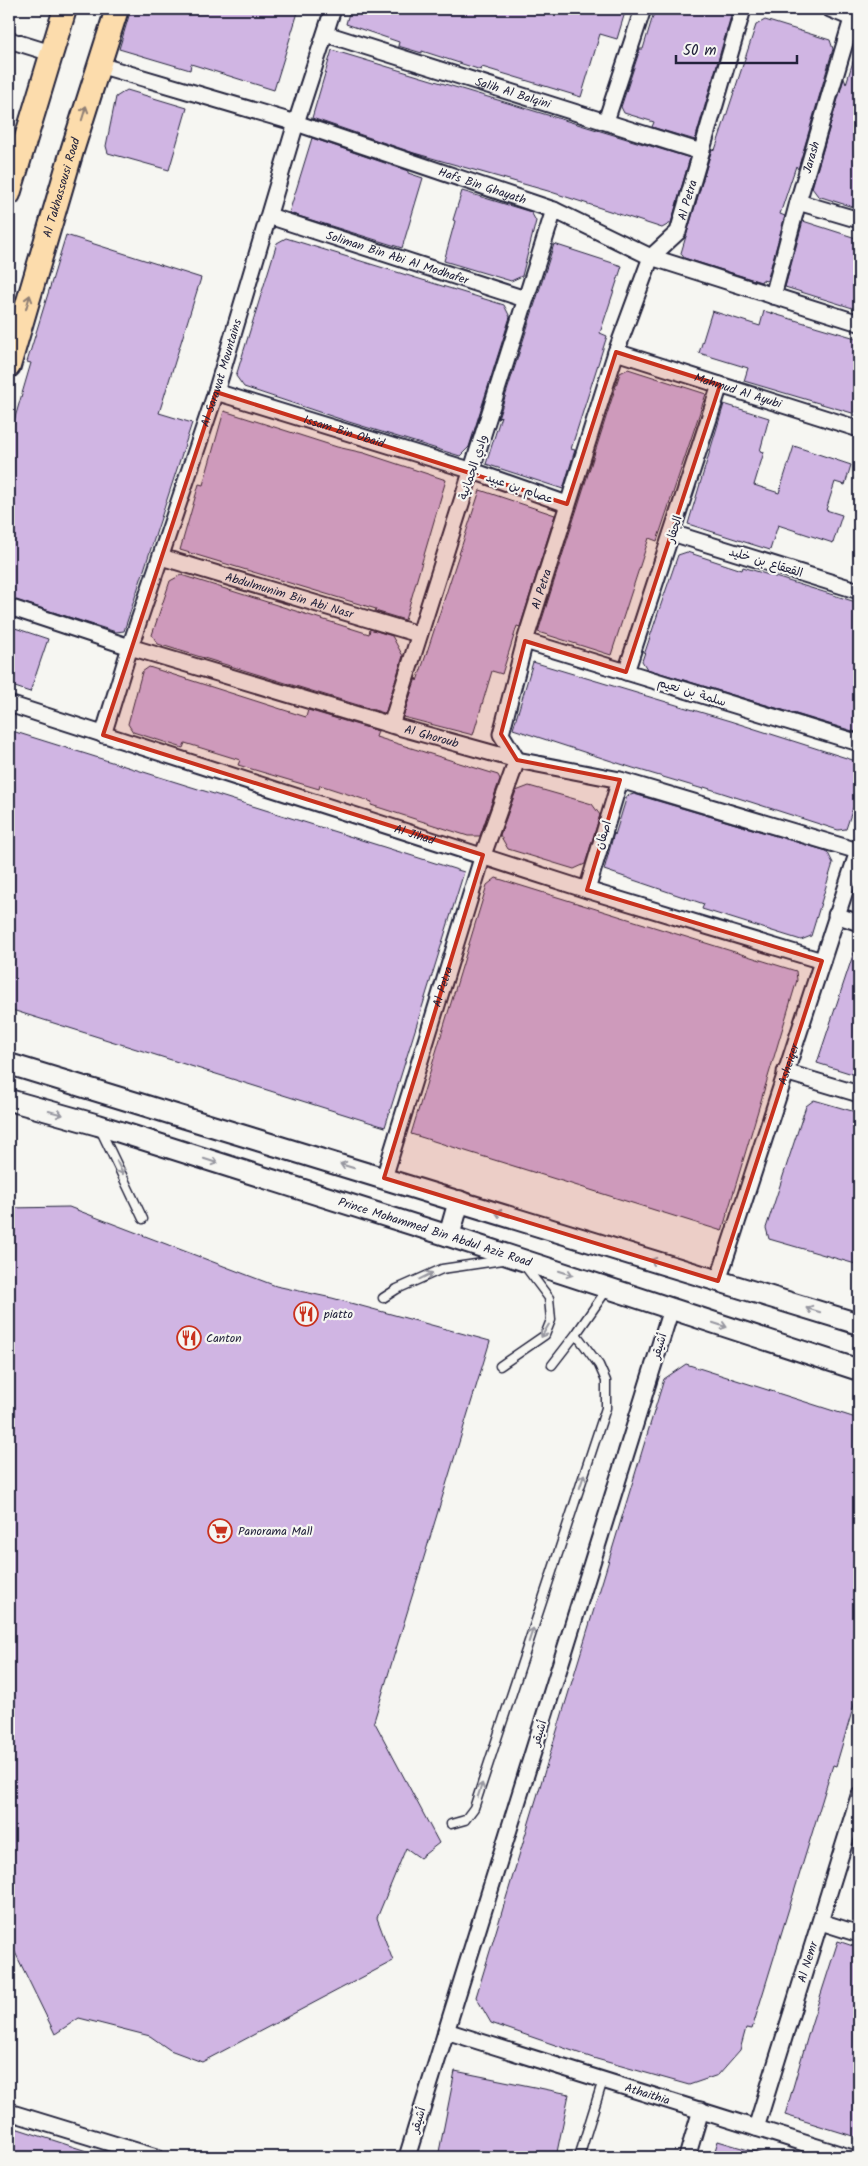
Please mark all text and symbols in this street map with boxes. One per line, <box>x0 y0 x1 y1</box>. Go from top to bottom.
scale bar <box>676 32 797 64</box>
text: 50 m <box>683 39 717 63</box>
street label: Salih Al Balqini <box>473 73 554 114</box>
one-way arrow <box>80 106 89 121</box>
street label: Al Takhassousi Road <box>38 134 86 240</box>
street label: Jarash <box>798 139 825 176</box>
street label: Hafs Bin Ghayath <box>436 163 529 210</box>
street label: Al Petra <box>673 177 703 223</box>
street label: Soliman Bin Abi Al Modhafer <box>323 226 472 290</box>
one-way arrow <box>23 295 33 311</box>
street label: Al Sarawat Mountains <box>196 317 247 429</box>
street label: Mahmud Al Ayubi <box>692 368 785 414</box>
street label: Issam Bin Obaid <box>301 410 388 454</box>
street label: وادي الجمانية <box>454 432 493 502</box>
street label: عصام بن عبيد <box>483 468 556 509</box>
street label: الجفار <box>661 513 688 546</box>
street label: القعقاع بن خليد <box>727 542 805 583</box>
street label: Al Petra <box>527 566 557 612</box>
street label: Abdulmunim Bin Abi Nasr <box>223 568 357 624</box>
street label: سلمة بن نعيم <box>655 673 728 712</box>
street label: Al Ghoroub <box>402 720 462 754</box>
street label: اصفان <box>590 818 617 852</box>
street label: Al Jihad <box>392 820 438 851</box>
street label: Al Petra <box>428 964 458 1009</box>
street label: Asheiqer <box>774 1040 805 1087</box>
one-way arrow <box>47 1109 63 1119</box>
one-way arrow <box>203 1156 219 1166</box>
one-way arrow <box>116 1160 125 1175</box>
one-way arrow <box>339 1161 355 1171</box>
street label: Prince Mohammed Bin Abdul Aziz Road <box>336 1193 535 1273</box>
one-way arrow <box>494 1209 510 1219</box>
one-way arrow <box>650 1257 666 1267</box>
one-way arrow <box>558 1269 574 1279</box>
one-way arrow <box>418 1271 433 1281</box>
restaurant icon: piatto <box>293 1301 319 1327</box>
one-way arrow <box>805 1304 821 1314</box>
place label: piatto <box>323 1305 353 1324</box>
one-way arrow <box>712 1320 728 1330</box>
one-way arrow <box>540 1323 550 1338</box>
restaurant icon: Canton <box>176 1325 202 1351</box>
place label: Canton <box>206 1329 242 1348</box>
street label: أشيقر <box>646 1331 672 1362</box>
one-way arrow <box>578 1474 587 1489</box>
supermarket icon: Panorama Mall <box>207 1518 233 1544</box>
place label: Panorama Mall <box>238 1522 313 1541</box>
one-way arrow <box>527 1628 536 1644</box>
street label: أشيقر <box>526 1718 552 1749</box>
one-way arrow <box>476 1782 485 1798</box>
street label: Al Nemr <box>793 1938 824 1985</box>
street label: Athaithia <box>622 2078 673 2111</box>
street label: أشيقر <box>405 2105 431 2136</box>

